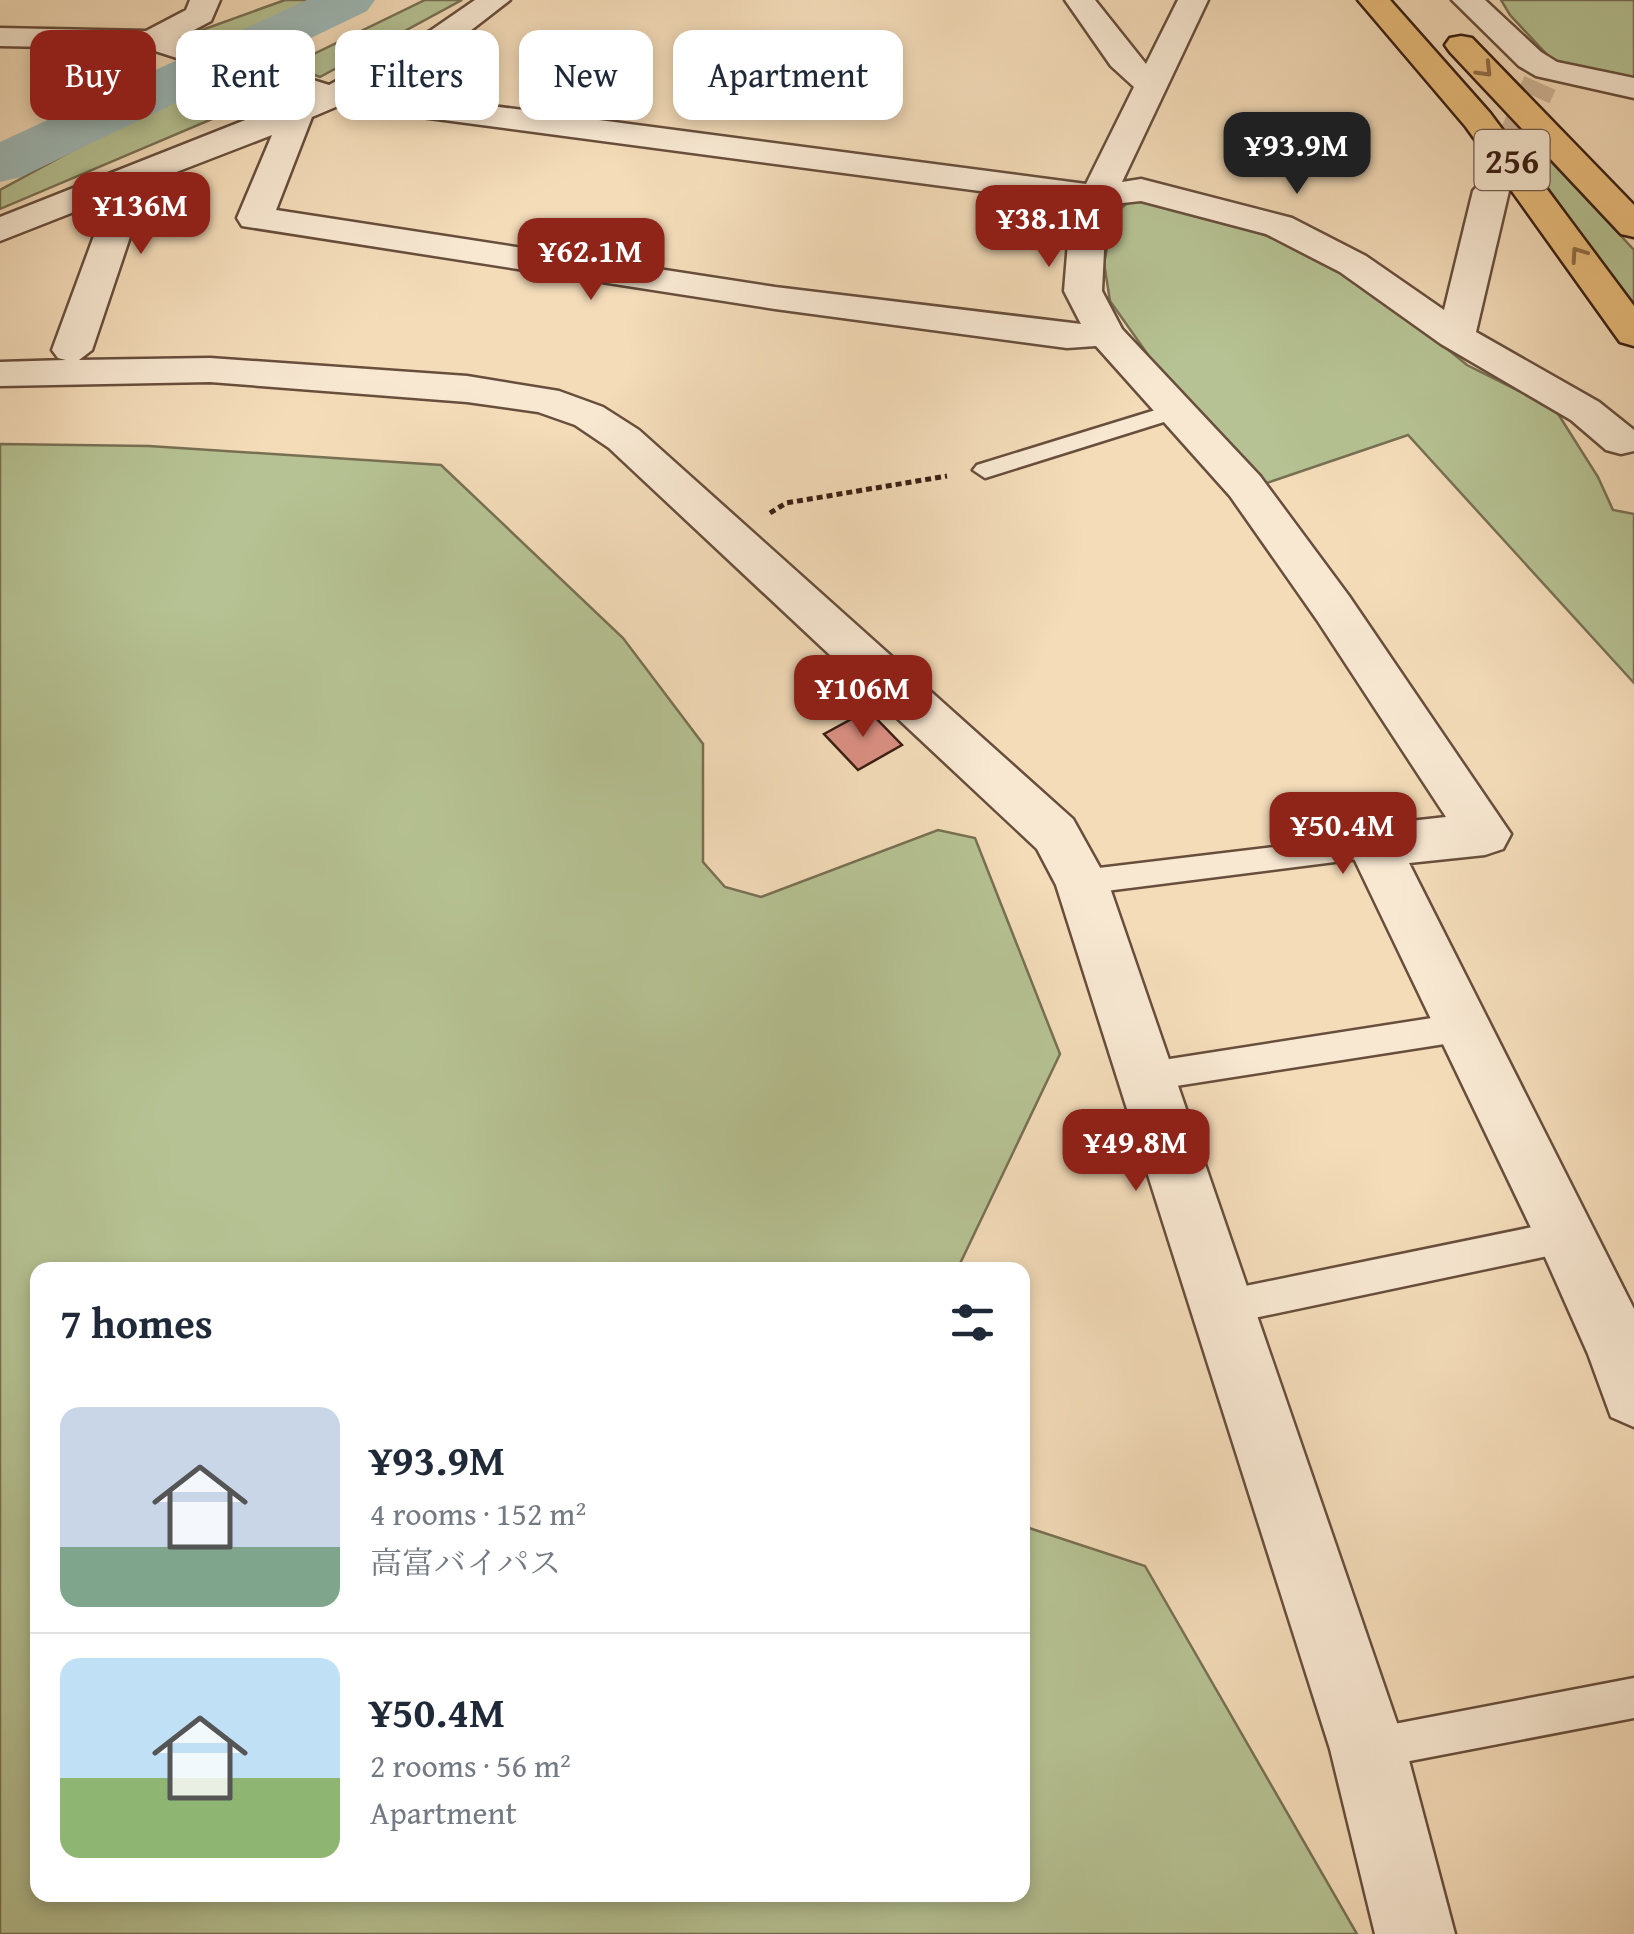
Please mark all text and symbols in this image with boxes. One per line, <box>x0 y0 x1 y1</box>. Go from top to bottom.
chip: Buy <box>30 30 156 120</box>
chip: Rent <box>176 30 315 120</box>
chip: Filters <box>335 30 499 120</box>
chip: New <box>519 30 653 120</box>
chip: Apartment <box>673 30 903 120</box>
one-way arrow <box>1473 59 1491 77</box>
pin: ¥93.9M <box>1216 112 1378 197</box>
text: ¥93.9M <box>1246 121 1348 168</box>
road number: 256 <box>1474 130 1550 190</box>
pin: ¥136M <box>71 172 211 257</box>
text: ¥136M <box>94 181 188 228</box>
pin: ¥38.1M <box>968 185 1130 270</box>
text: ¥38.1M <box>998 194 1100 241</box>
pin: ¥62.1M <box>510 218 672 303</box>
text: ¥62.1M <box>540 227 642 274</box>
one-way arrow <box>1572 247 1590 265</box>
pin: ¥106M <box>793 655 933 740</box>
text: ¥106M <box>816 664 910 711</box>
pin: ¥50.4M <box>1262 792 1424 877</box>
text: ¥50.4M <box>1292 801 1394 848</box>
pin: ¥49.8M <box>1055 1109 1217 1194</box>
text: ¥49.8M <box>1085 1118 1187 1165</box>
text: 7 homes <box>60 1292 213 1353</box>
icon: filters <box>945 1295 1000 1350</box>
text: ¥93.9M <box>370 1429 505 1490</box>
icon: home <box>140 1447 260 1567</box>
text: 4 rooms · 152 m² <box>370 1490 586 1537</box>
text: 高富バイパス <box>370 1539 561 1586</box>
text: ¥50.4M <box>370 1681 505 1742</box>
icon: home <box>140 1698 260 1818</box>
text: 2 rooms · 56 m² <box>370 1742 571 1789</box>
text: Apartment <box>370 1789 517 1836</box>

